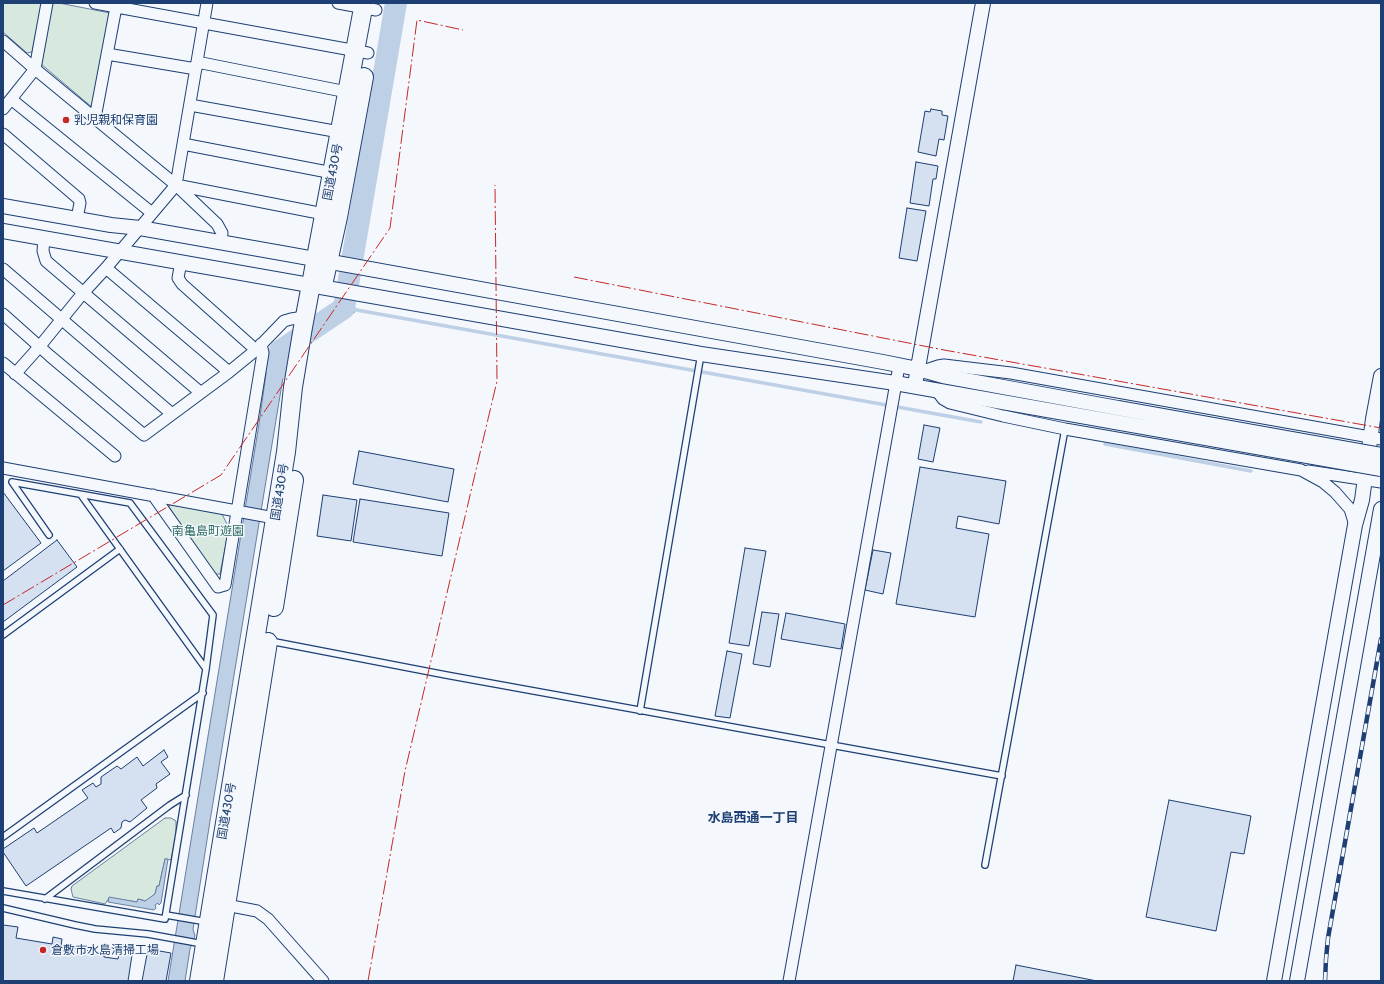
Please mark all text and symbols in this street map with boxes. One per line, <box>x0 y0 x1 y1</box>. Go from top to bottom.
place label: 乳児親和保育園 <box>74 113 158 127</box>
marker: 乳児親和保育園 <box>61 115 71 125</box>
street label: 国道430号 <box>320 142 346 202</box>
street label: 国道430号 <box>268 462 292 522</box>
park label: 南亀島町遊園 <box>172 524 244 538</box>
street label: 国道430号 <box>215 781 239 841</box>
district label: 水島西通一丁目 <box>708 810 798 826</box>
place label: 倉敷市水島清掃工場 <box>51 943 159 957</box>
marker: 倉敷市水島清掃工場 <box>38 945 48 955</box>

